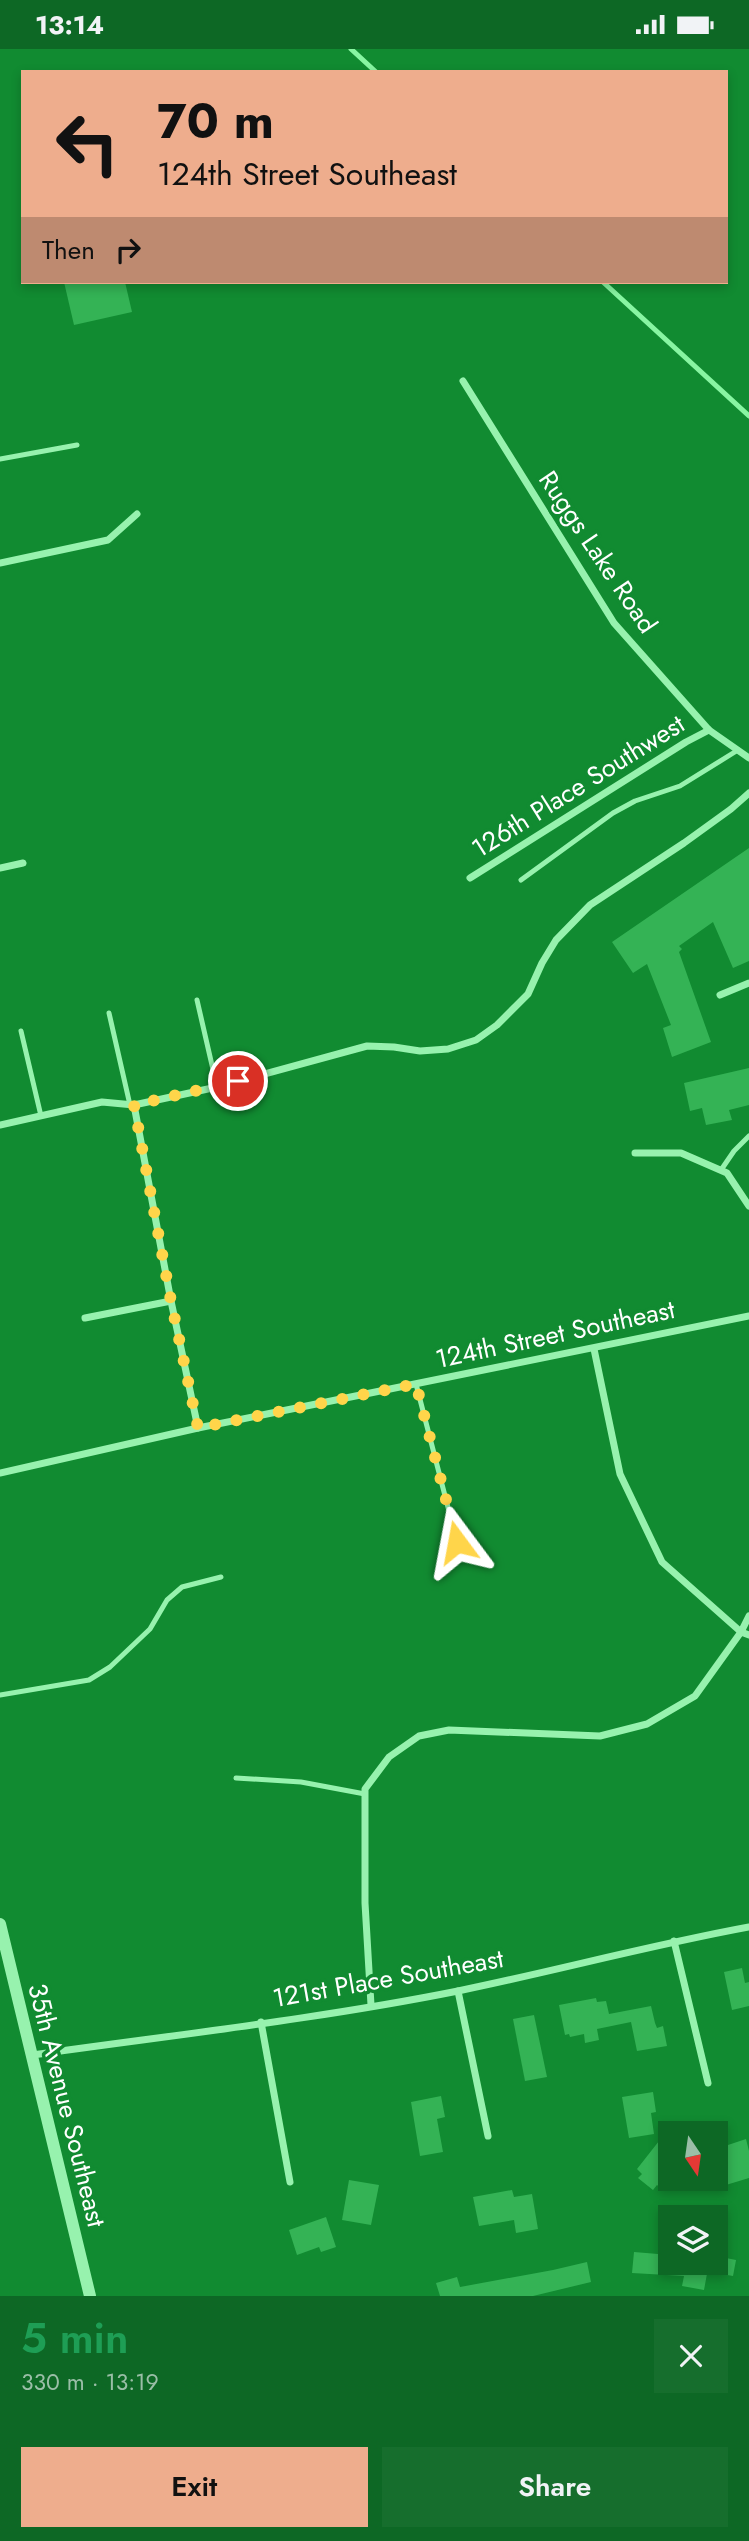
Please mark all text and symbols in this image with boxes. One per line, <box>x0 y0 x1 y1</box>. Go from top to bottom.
text: 13:14 <box>35 6 104 44</box>
text: 70 m <box>157 86 274 156</box>
icon: left <box>42 98 133 189</box>
text: 124th Street Southeast <box>157 151 457 197</box>
text: Then <box>42 231 95 269</box>
icon: right <box>109 231 147 269</box>
street label: Ruggs Lake Road <box>530 463 666 641</box>
street label: 126th Place Southwest <box>464 705 692 867</box>
pin <box>208 1051 268 1111</box>
icon: arrive <box>219 1062 257 1100</box>
street label: 124th Street Southeast <box>432 1290 679 1378</box>
position arrow <box>420 1505 494 1579</box>
street label: 121st Place Southeast <box>270 1939 507 2017</box>
street label: 35th Avenue Southeast <box>18 1979 116 2232</box>
north arrow <box>658 2121 728 2191</box>
map controls <box>658 2121 728 2275</box>
button: layers <box>658 2205 728 2275</box>
text: 5 min <box>21 2308 128 2369</box>
button: close <box>654 2319 728 2393</box>
text: 330 m · 13:19 <box>21 2365 159 2399</box>
button: Exit <box>21 2447 368 2527</box>
button: Share <box>382 2447 728 2527</box>

